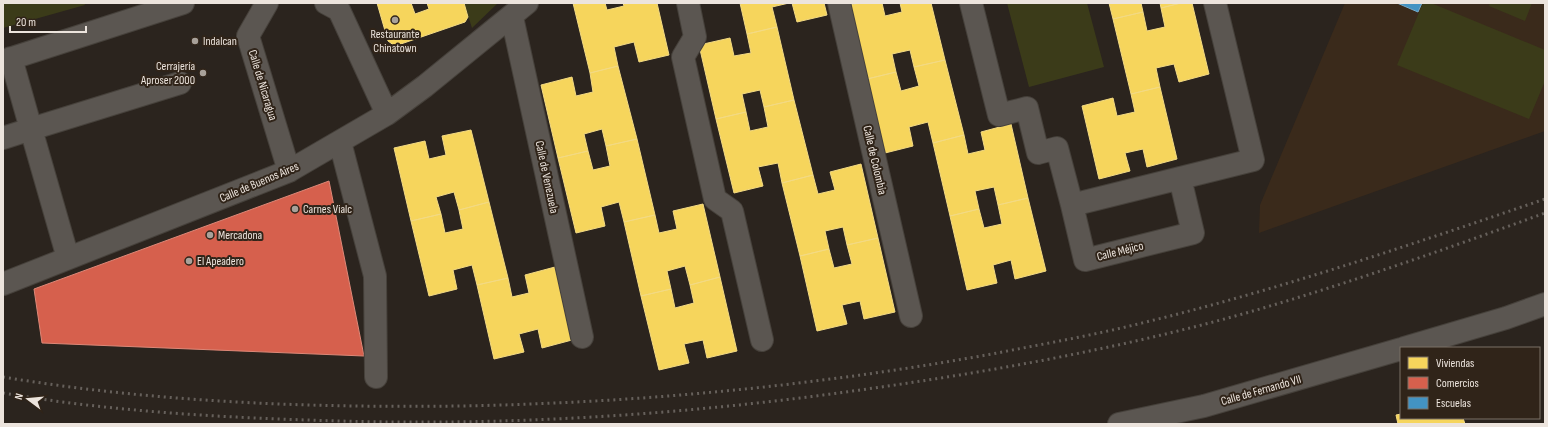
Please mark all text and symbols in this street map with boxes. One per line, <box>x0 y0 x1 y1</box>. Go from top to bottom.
scale bar <box>10 8 86 34</box>
text: 20 m <box>16 15 36 30</box>
marker: Restaurante Chinatown <box>390 15 400 25</box>
place label: Restaurante Chinatown <box>370 27 420 56</box>
place label: Indalcan <box>203 34 237 49</box>
marker: Indalcan <box>190 36 200 46</box>
street label: Calle de Nicaragua <box>245 48 280 123</box>
place label: Cerrajería Aproser 2000 <box>140 59 195 88</box>
marker: Cerrajería Aproser 2000 <box>198 68 208 78</box>
street label: Calle de Colombia <box>859 124 890 197</box>
street label: Calle de Venezuela <box>531 139 562 215</box>
street label: Calle de Buenos Aires <box>217 159 301 206</box>
place label: Carnes Vialc <box>303 202 352 217</box>
marker: Carnes Vialc <box>290 204 300 214</box>
place label: Mercadona <box>218 228 263 243</box>
marker: Mercadona <box>205 230 215 240</box>
street label: Calle Méjico <box>1095 238 1145 265</box>
place label: El Apeadero <box>197 254 244 269</box>
marker: El Apeadero <box>184 256 194 266</box>
legend <box>1400 347 1540 419</box>
text: Viviendas <box>1436 356 1474 371</box>
street label: Calle de Fernando VII <box>1219 372 1303 409</box>
text: Comercios <box>1436 376 1479 391</box>
north arrow <box>8 379 48 419</box>
text: N <box>12 392 26 401</box>
text: Escuelas <box>1436 396 1471 411</box>

